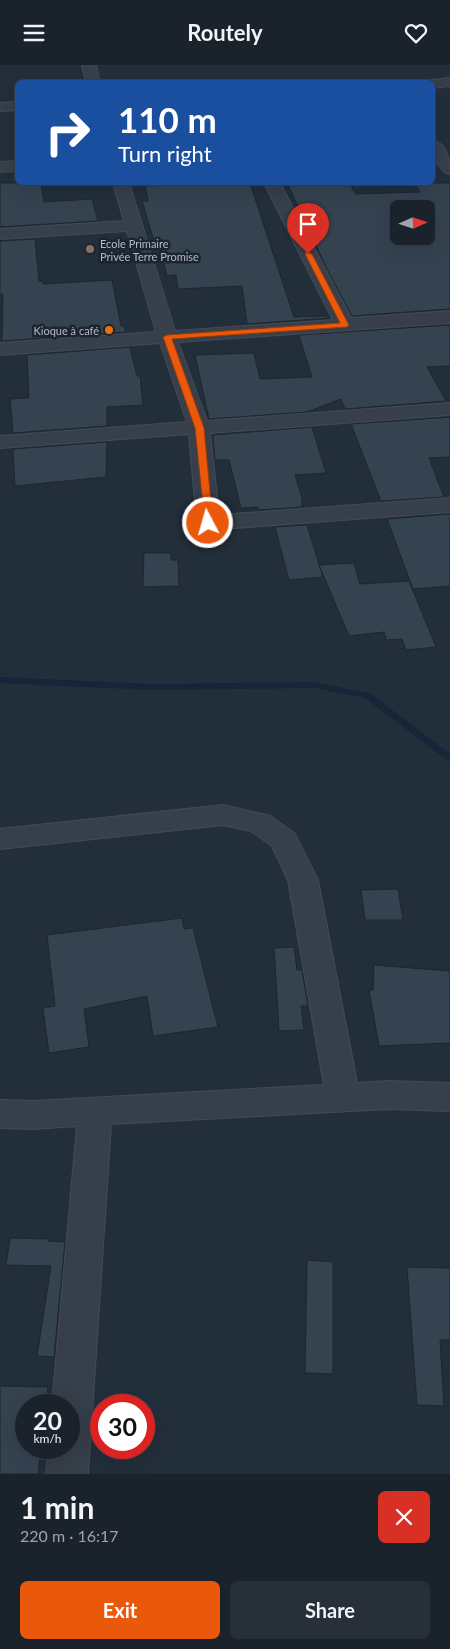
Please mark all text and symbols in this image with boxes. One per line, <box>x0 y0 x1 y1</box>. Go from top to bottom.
icon: menu <box>20 19 48 47</box>
text: Routely <box>187 19 263 46</box>
icon: heart <box>402 19 430 47</box>
text: 110 m <box>118 98 217 140</box>
icon: right <box>35 100 100 165</box>
text: Turn right <box>118 140 212 167</box>
north arrow <box>390 200 435 245</box>
map controls <box>390 200 435 245</box>
pin <box>287 203 329 254</box>
icon: arrive <box>294 210 322 238</box>
place label: Ecole Primaire Privée Terre Promise <box>100 237 199 263</box>
marker: Ecole Primaire Privée Terre Promise <box>84 243 96 255</box>
place label: Kioque à café <box>34 324 99 337</box>
marker: Kioque à café <box>103 324 115 336</box>
position arrow <box>181 496 233 548</box>
speed limit sign: 30 <box>90 1394 155 1459</box>
text: 20 <box>33 1405 62 1435</box>
text: km/h <box>33 1431 62 1446</box>
text: 1 min <box>20 1489 94 1525</box>
button: close <box>378 1491 430 1543</box>
text: 220 m · 16:17 <box>20 1526 119 1545</box>
button: Exit <box>20 1581 220 1639</box>
button: Share <box>230 1581 430 1639</box>

